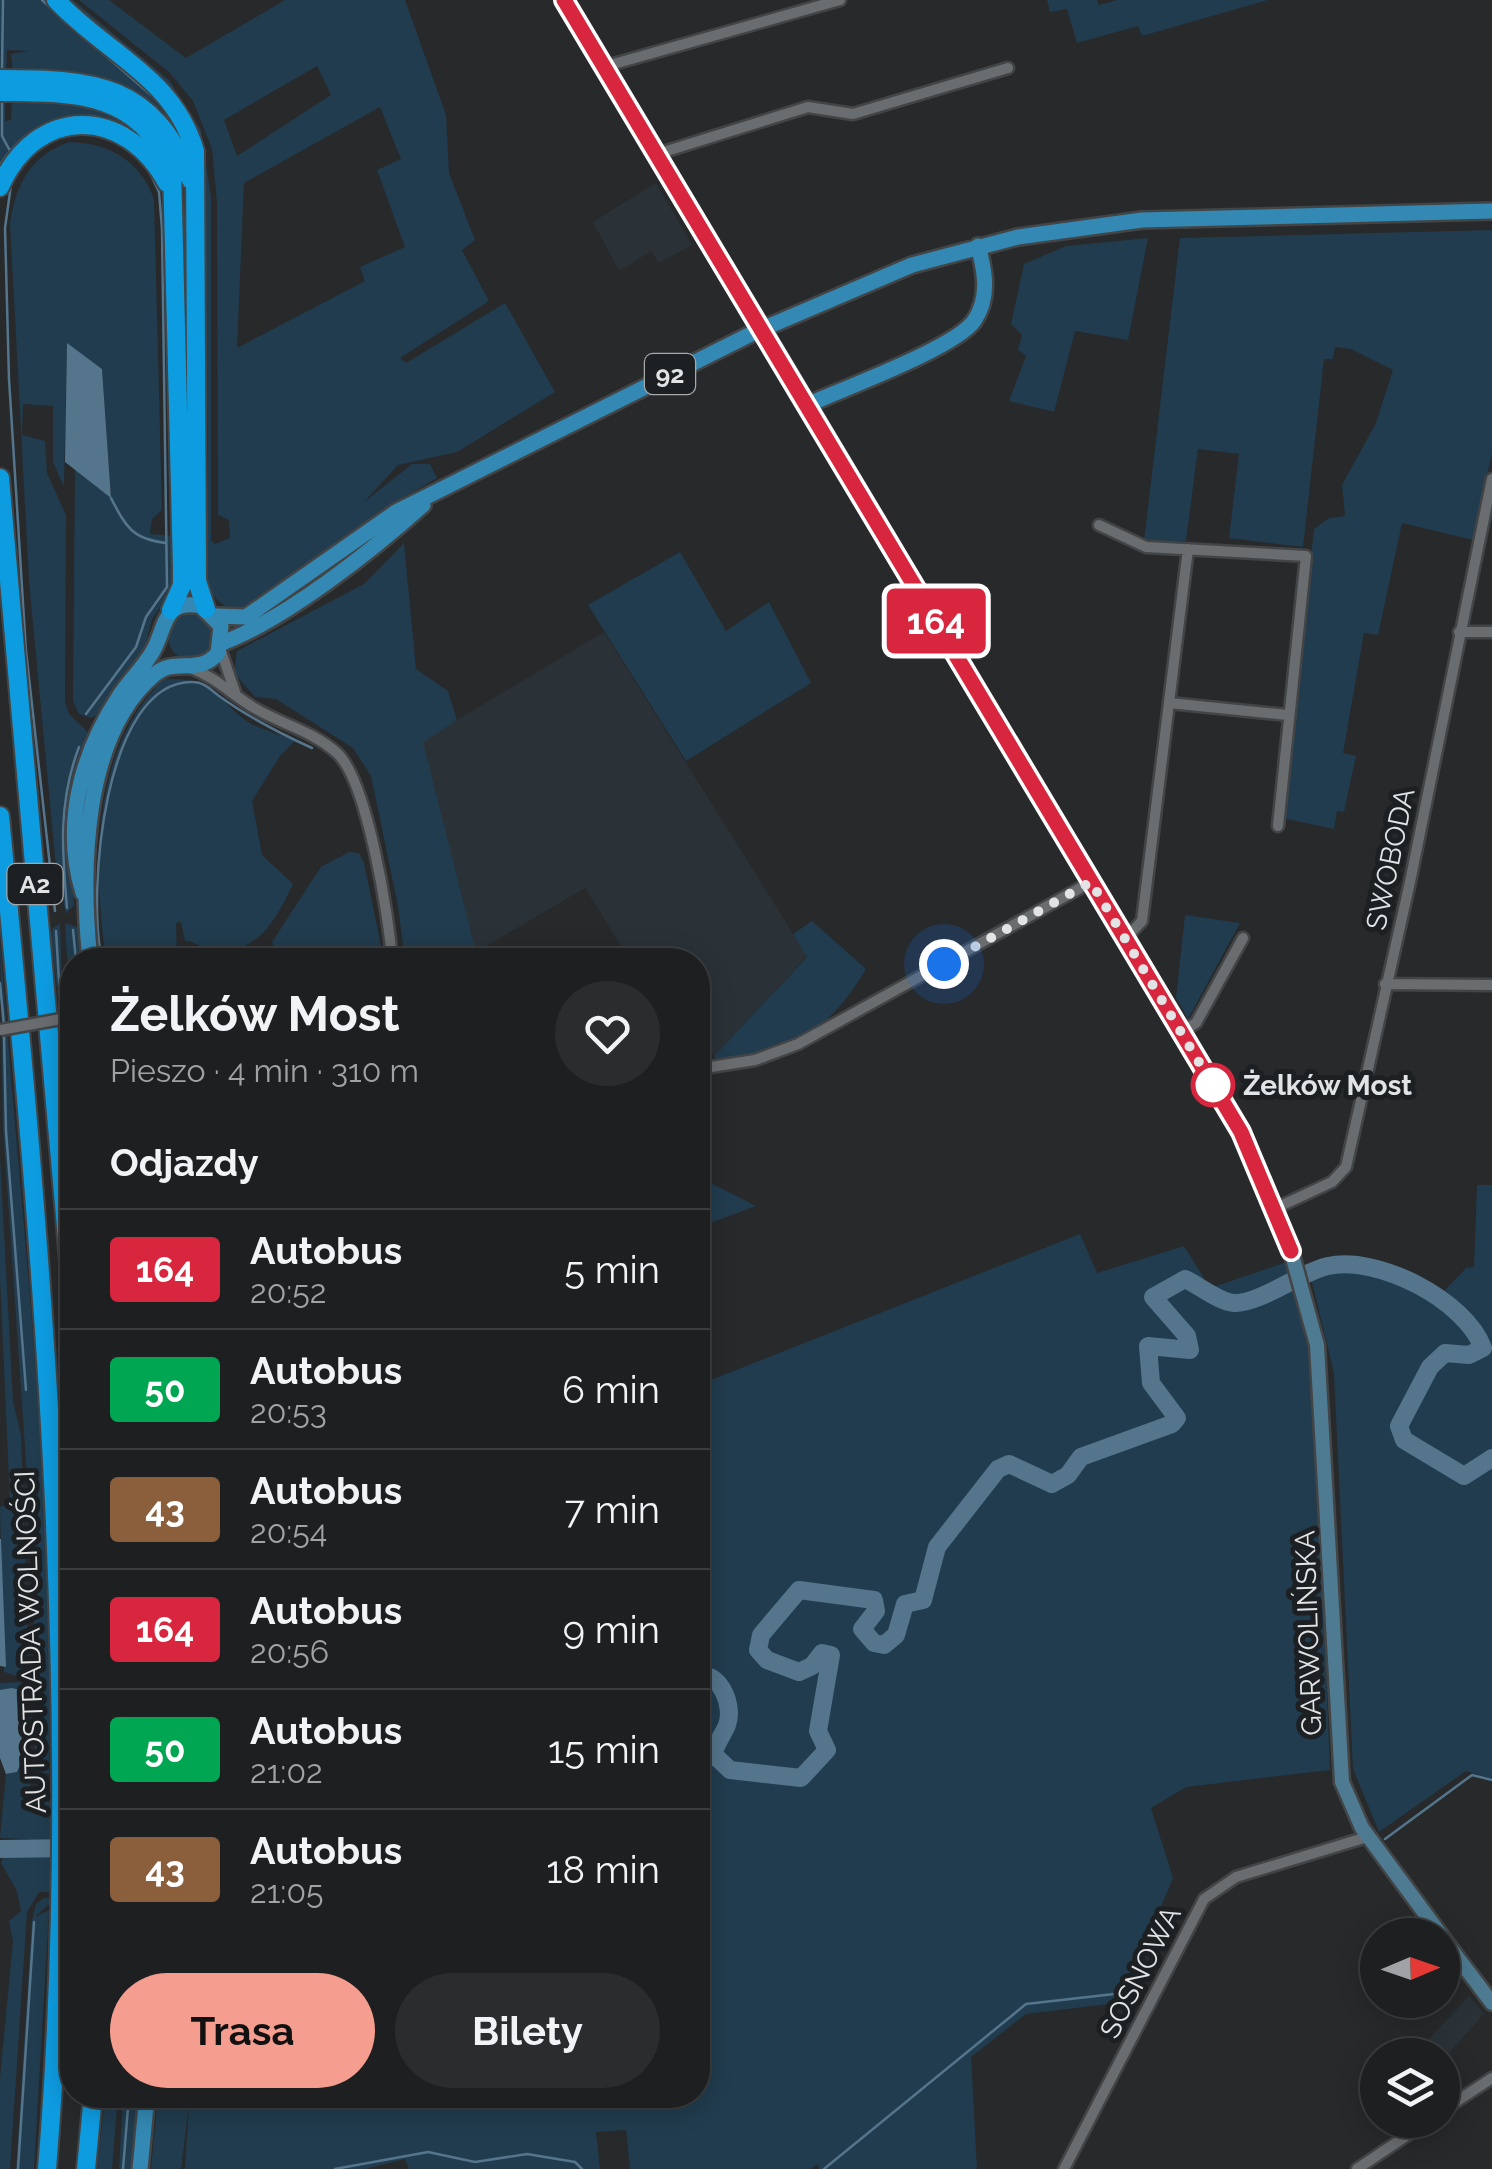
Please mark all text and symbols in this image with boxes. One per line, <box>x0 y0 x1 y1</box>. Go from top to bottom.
road number: 92 <box>645 354 695 394</box>
line badge: 164 <box>878 588 994 654</box>
text: 164 <box>907 601 965 642</box>
street label: SWOBODA <box>1359 785 1422 933</box>
road number: A2 <box>8 864 62 904</box>
your location <box>919 939 969 989</box>
button: heart <box>555 981 660 1086</box>
text: Żelków Most <box>110 986 400 1042</box>
text: Pieszo · 4 min · 310 m <box>110 1052 419 1089</box>
marker: Żelków Most <box>1192 1064 1234 1106</box>
place label: Żelków Most <box>1243 1069 1412 1102</box>
text: Odjazdy <box>110 1140 259 1185</box>
text: Autobus <box>250 1228 402 1273</box>
text: 5 min <box>564 1247 660 1292</box>
text: 164 <box>136 1249 194 1290</box>
text: 20:52 <box>250 1273 326 1310</box>
text: Autobus <box>250 1348 402 1393</box>
text: 6 min <box>562 1367 660 1412</box>
text: 50 <box>145 1369 185 1410</box>
text: 20:53 <box>250 1393 327 1430</box>
text: Autobus <box>250 1468 402 1513</box>
street label: AUTOSTRADA WOLNOŚCI <box>7 1470 53 1814</box>
text: 7 min <box>565 1487 660 1532</box>
text: 43 <box>145 1489 185 1530</box>
text: 20:54 <box>250 1513 327 1550</box>
street label: GARWOLIŃSKA <box>1288 1530 1329 1736</box>
text: Autobus <box>250 1588 402 1633</box>
text: 9 min <box>563 1607 660 1652</box>
text: 164 <box>136 1609 194 1650</box>
text: 20:56 <box>250 1633 329 1670</box>
text: Autobus <box>250 1708 402 1753</box>
text: 15 min <box>548 1727 660 1772</box>
text: 50 <box>145 1729 185 1770</box>
text: 21:02 <box>250 1753 323 1790</box>
text: Autobus <box>250 1828 402 1873</box>
text: 18 min <box>546 1847 660 1892</box>
text: 43 <box>145 1849 185 1890</box>
text: 21:05 <box>250 1873 323 1910</box>
street label: SOSNOWA <box>1093 1901 1188 2044</box>
north arrow <box>1360 1918 1460 2018</box>
map controls <box>1360 1918 1460 2138</box>
button: Trasa <box>110 1973 375 2088</box>
button: Bilety <box>395 1973 660 2088</box>
button: layers <box>1360 2038 1460 2138</box>

